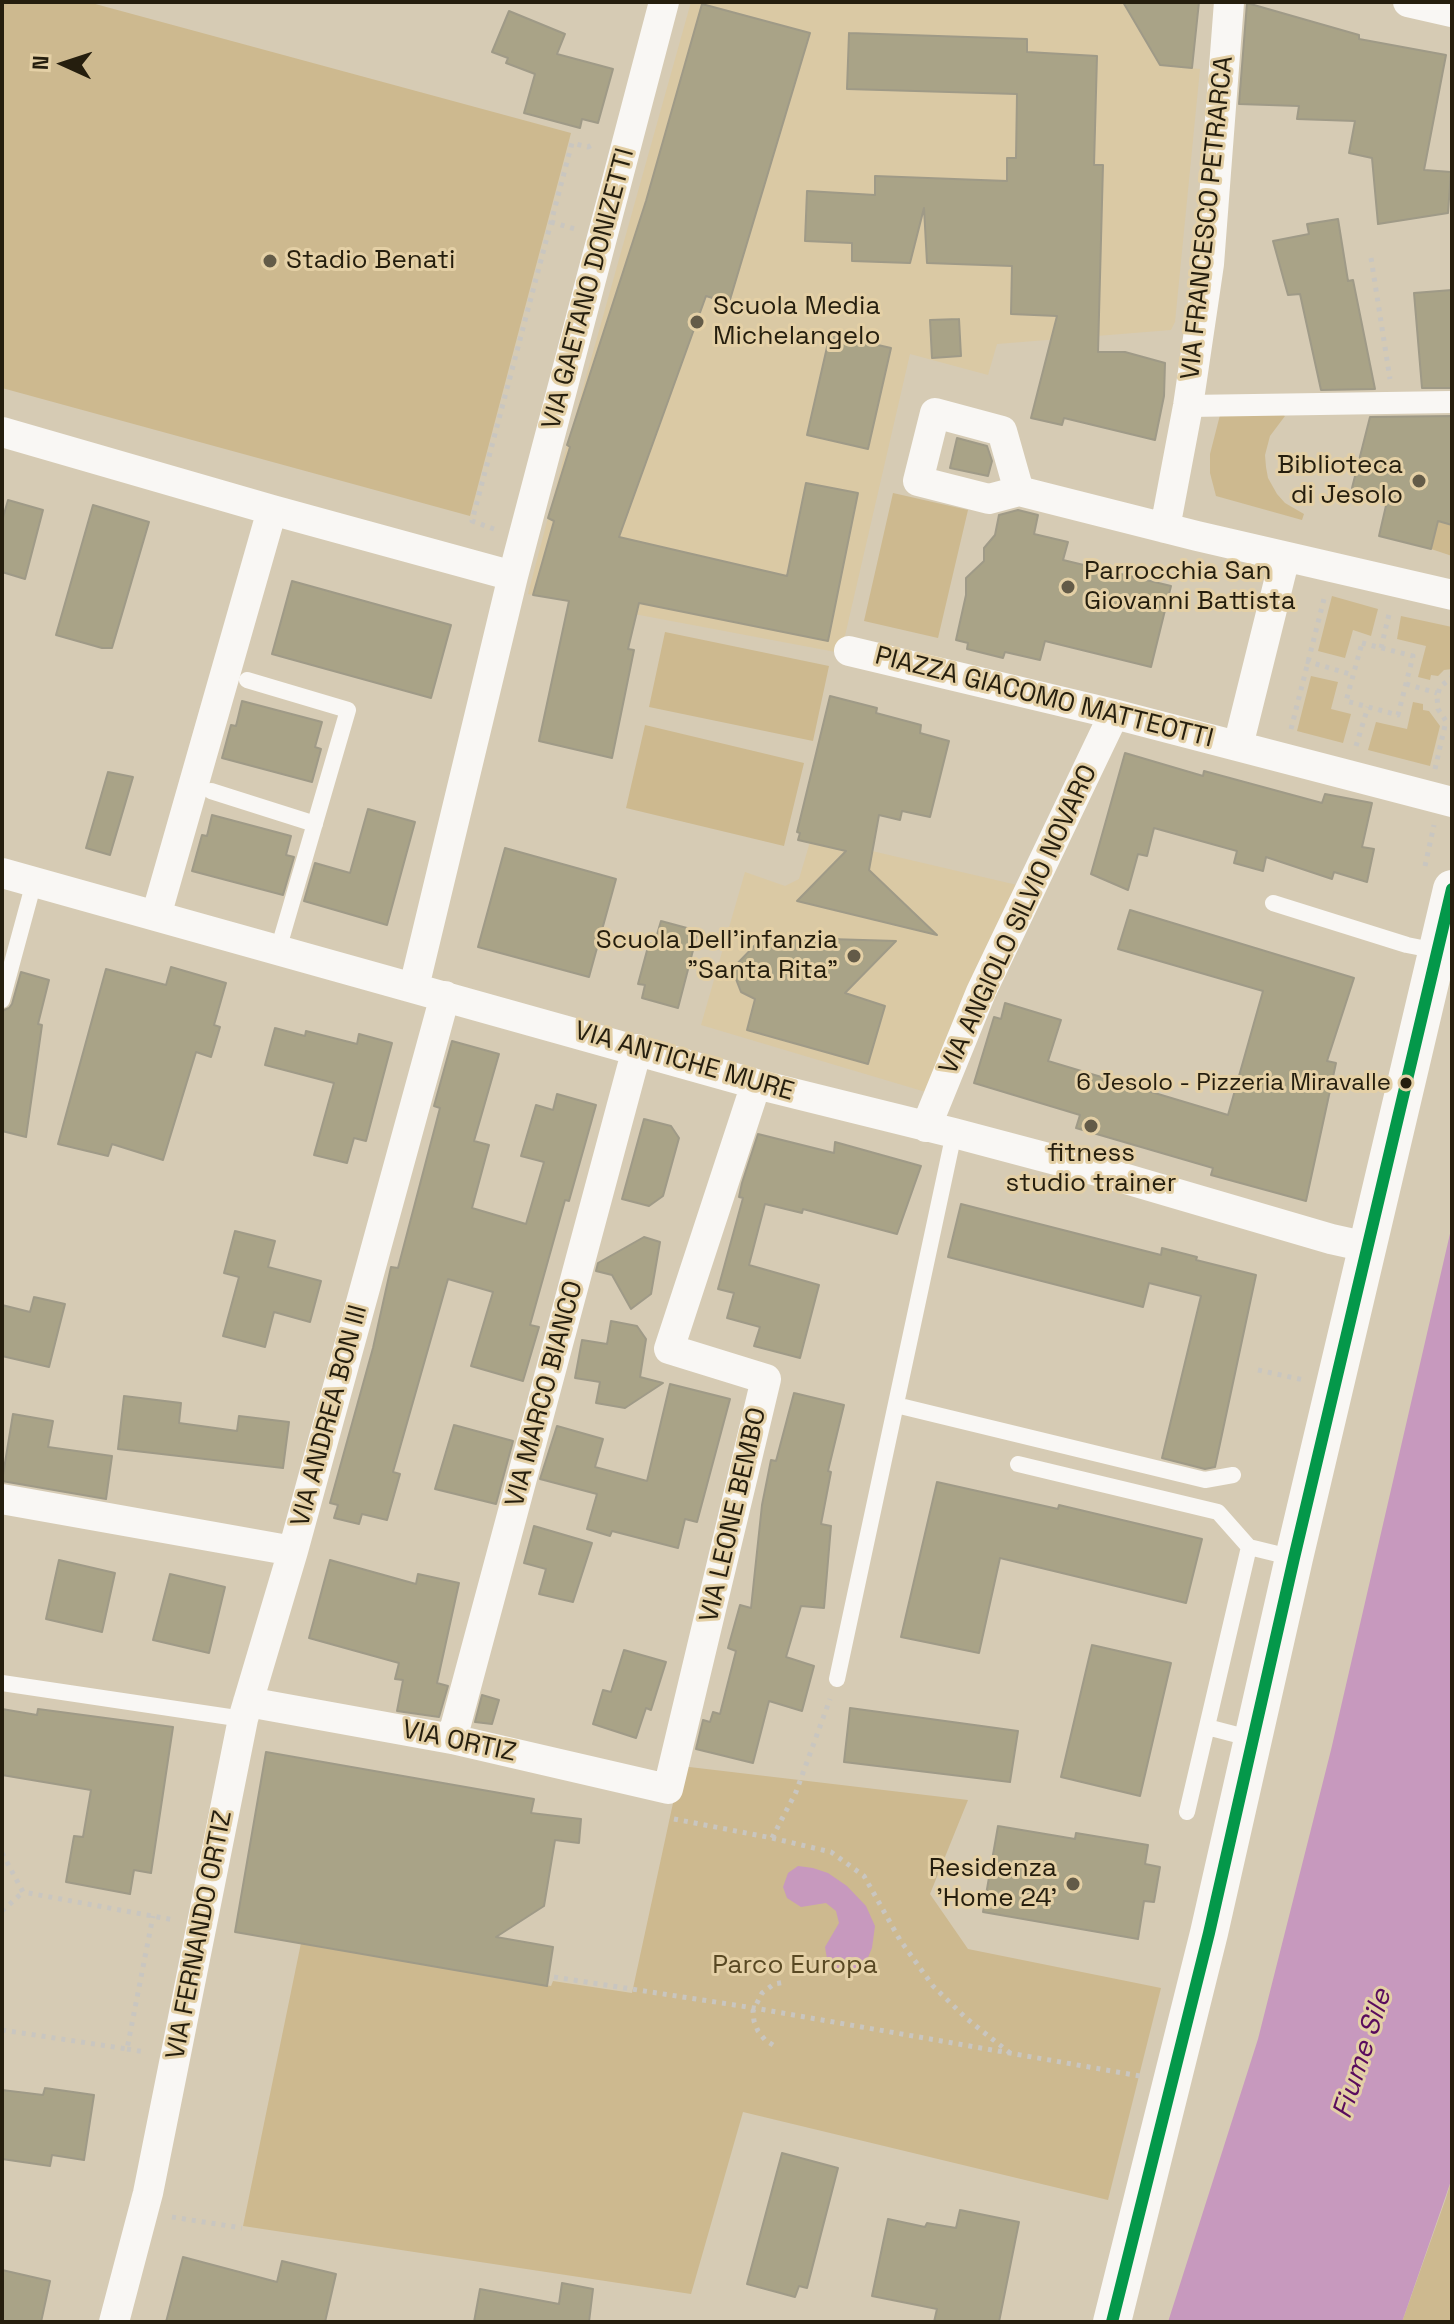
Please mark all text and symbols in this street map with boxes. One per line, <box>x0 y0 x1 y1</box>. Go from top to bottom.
north arrow <box>24 24 104 104</box>
text: N <box>26 55 54 71</box>
street label: VIA FRANCESCO PETRARCA <box>1175 55 1241 381</box>
street label: VIA GAETANO DONIZETTI <box>536 145 642 433</box>
place label: Stadio Benati <box>286 245 455 277</box>
marker: Stadio Benati <box>261 252 279 270</box>
place label: Scuola Media Michelangelo <box>713 291 881 352</box>
marker: Scuola Media Michelangelo <box>688 313 706 331</box>
place label: Biblioteca di Jesolo <box>1277 450 1403 512</box>
marker: Biblioteca di Jesolo <box>1410 472 1428 490</box>
place label: Parrocchia San Giovanni Battista <box>1084 556 1296 618</box>
marker: Parrocchia San Giovanni Battista <box>1059 578 1077 596</box>
street label: PIAZZA GIACOMO MATTEOTTI <box>872 641 1216 755</box>
street label: VIA ANGIOLO SILVIO NOVARO <box>933 760 1105 1080</box>
place label: Scuola Dell'infanzia "Santa Rita" <box>596 925 838 986</box>
marker: Scuola Dell'infanzia "Santa Rita" <box>845 947 863 965</box>
street label: VIA ANTICHE MURE <box>571 1016 797 1108</box>
place label: 6 Jesolo - Pizzeria Miravalle <box>1076 1069 1391 1097</box>
marker: 6 Jesolo - Pizzeria Miravalle <box>1398 1075 1414 1091</box>
marker: fitness studio trainer <box>1082 1117 1100 1135</box>
place label: fitness studio trainer <box>1006 1138 1176 1200</box>
street label: VIA MARCO BIANCO <box>500 1278 590 1510</box>
street label: VIA ANDREA BON III <box>285 1302 375 1530</box>
street label: VIA LEONE BEMBO <box>694 1405 774 1625</box>
street label: VIA ORTIZ <box>399 1715 519 1769</box>
street label: VIA FERNANDO ORTIZ <box>161 1808 239 2062</box>
place label: Residenza 'Home 24' <box>929 1853 1057 1914</box>
marker: Residenza 'Home 24' <box>1064 1875 1082 1893</box>
park label: Parco Europa <box>712 1950 878 1982</box>
water label: Fiume Sile <box>1326 1985 1400 2123</box>

